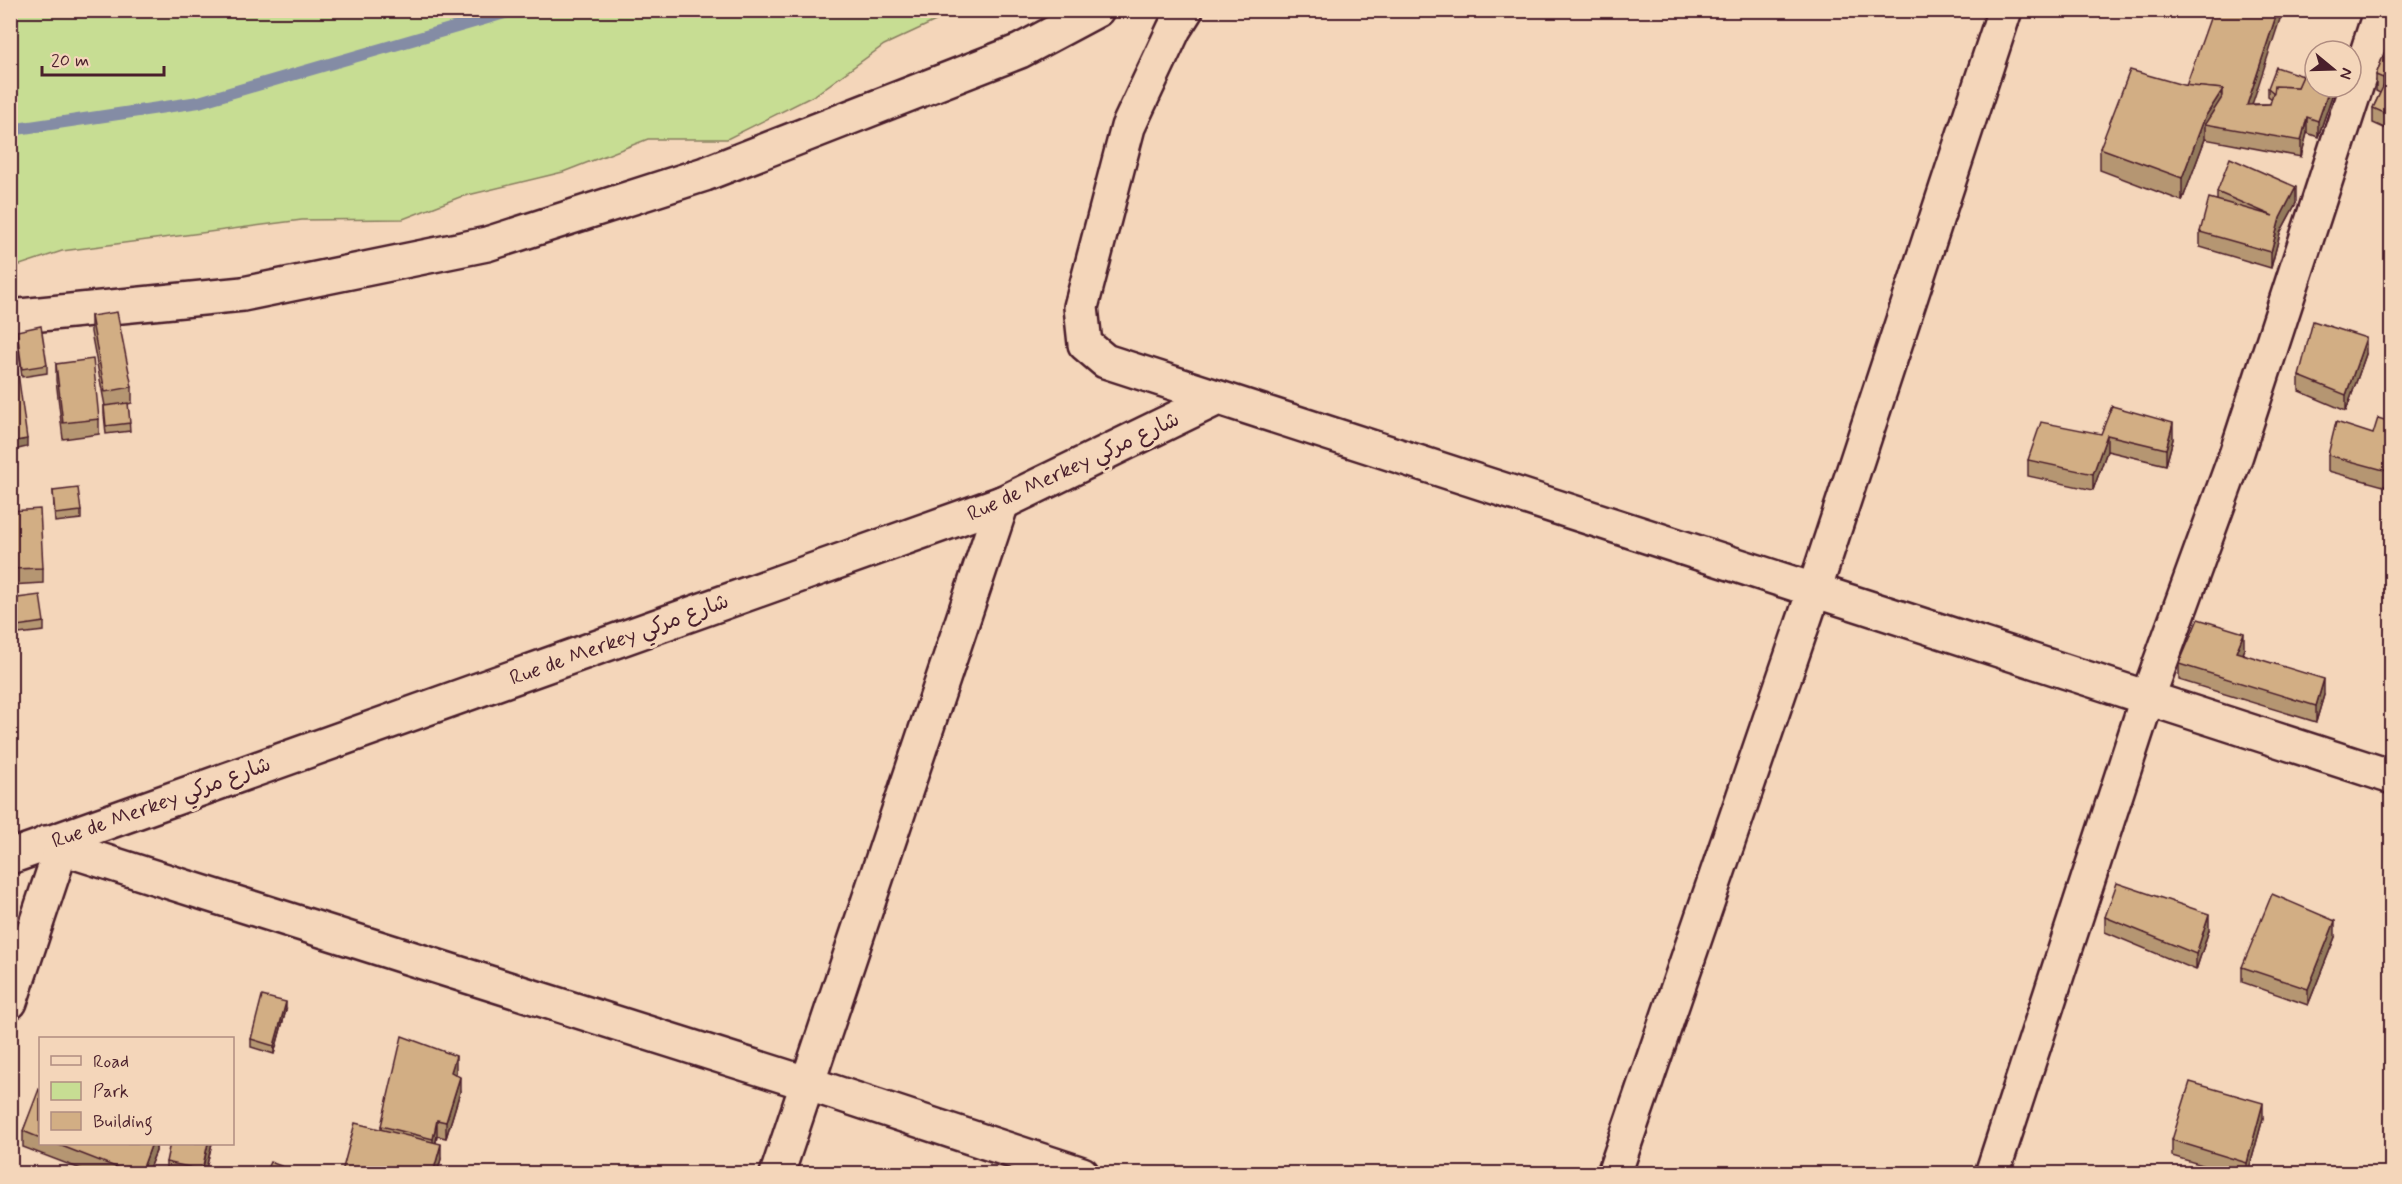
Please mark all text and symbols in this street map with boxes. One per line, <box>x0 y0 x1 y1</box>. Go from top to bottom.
scale bar <box>42 39 164 77</box>
north arrow <box>2303 39 2363 99</box>
text: 20 m <box>51 49 89 73</box>
text: N <box>2334 65 2357 82</box>
street label: Rue de Merkey شارع مركي <box>963 405 1186 532</box>
street label: Rue de Merkey شارع مركي <box>506 587 734 696</box>
street label: Rue de Merkey شارع مركي <box>48 750 276 859</box>
legend <box>39 1037 234 1145</box>
text: Road <box>93 1050 129 1074</box>
text: Park <box>93 1080 129 1104</box>
text: Building <box>93 1110 153 1136</box>

